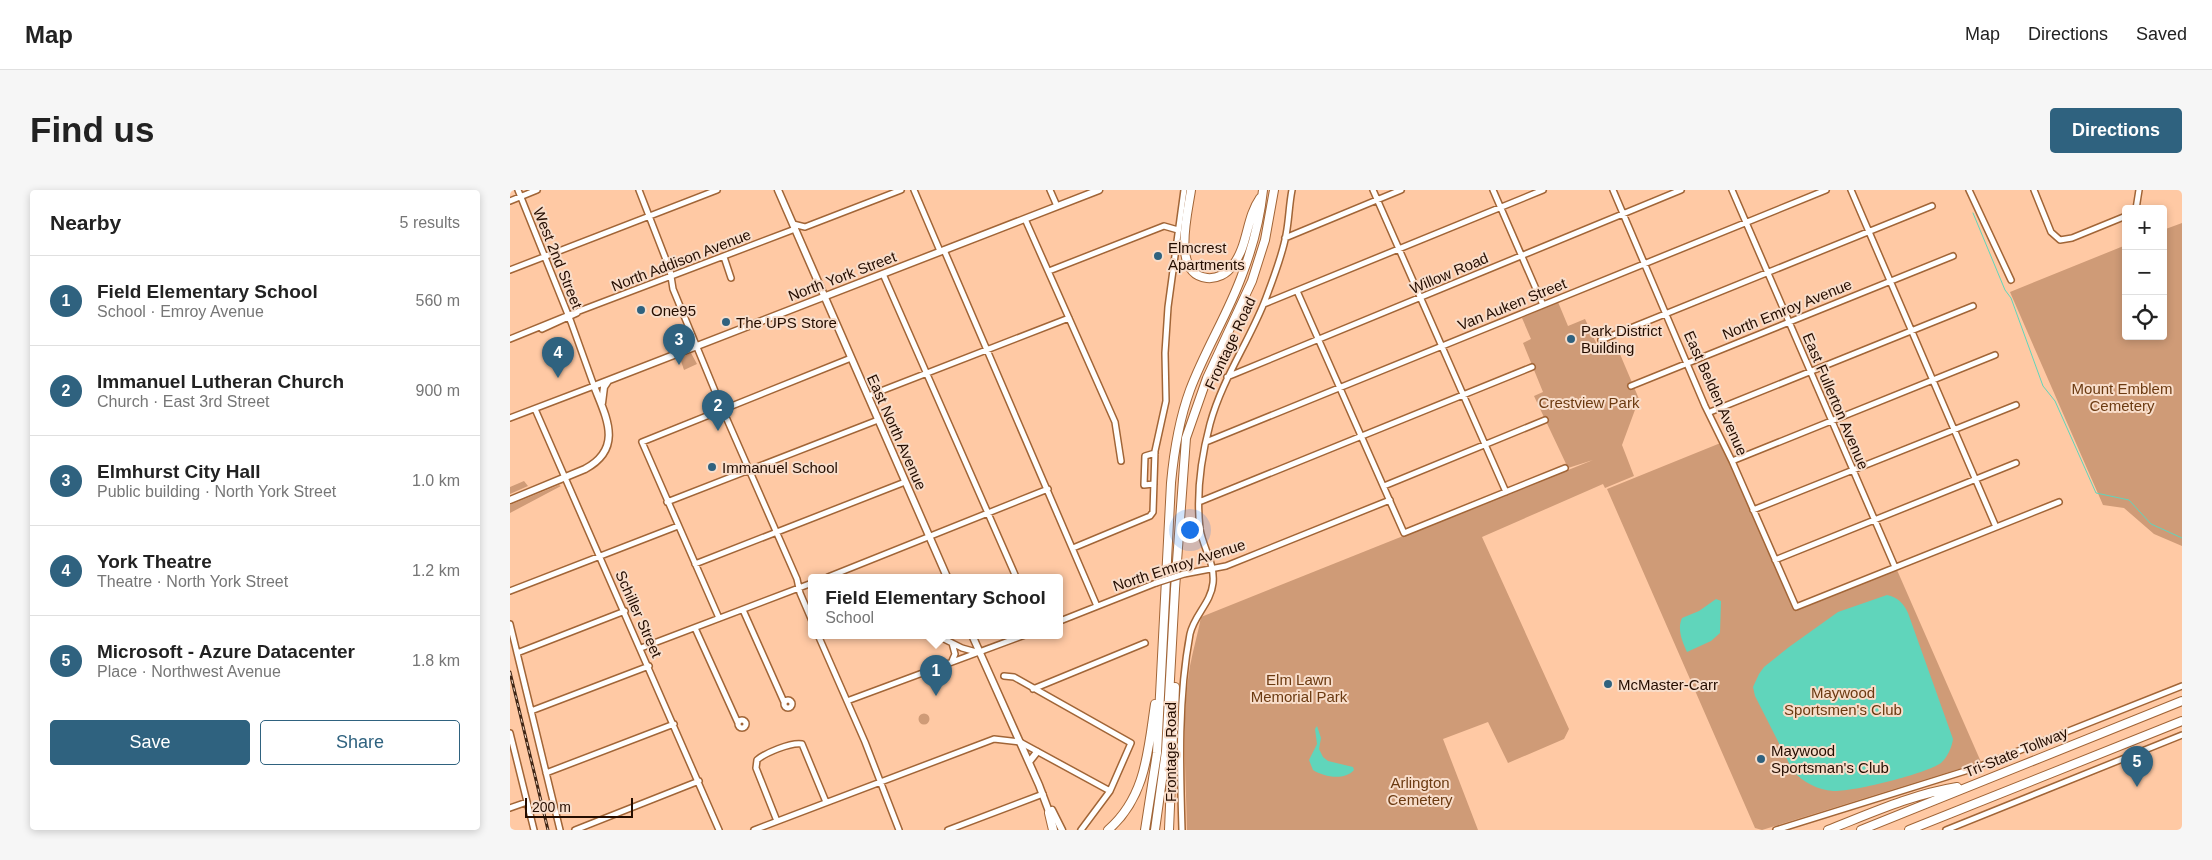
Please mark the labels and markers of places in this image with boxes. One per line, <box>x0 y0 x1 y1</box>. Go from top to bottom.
place label: Elmcrest Apartments <box>1168 239 1245 273</box>
marker: Elmcrest Apartments <box>1152 250 1164 262</box>
place label: One95 <box>651 302 696 319</box>
marker: One95 <box>635 304 647 316</box>
place label: The UPS Store <box>736 314 837 331</box>
marker: The UPS Store <box>720 316 732 328</box>
place label: Park District Building <box>1581 322 1663 356</box>
pin: 3 <box>663 324 695 365</box>
marker: Park District Building <box>1565 333 1577 345</box>
pin: 4 <box>542 337 574 378</box>
pin: 2 <box>702 390 734 431</box>
place label: Immanuel School <box>722 459 838 476</box>
marker: Immanuel School <box>706 461 718 473</box>
pin: 1 <box>920 655 952 696</box>
place label: McMaster-Carr <box>1618 676 1718 693</box>
marker: McMaster-Carr <box>1602 678 1614 690</box>
place label: Maywood Sportsman's Club <box>1771 742 1889 776</box>
pin: 5 <box>2121 746 2153 787</box>
marker: Maywood Sportsman's Club <box>1755 753 1767 765</box>

